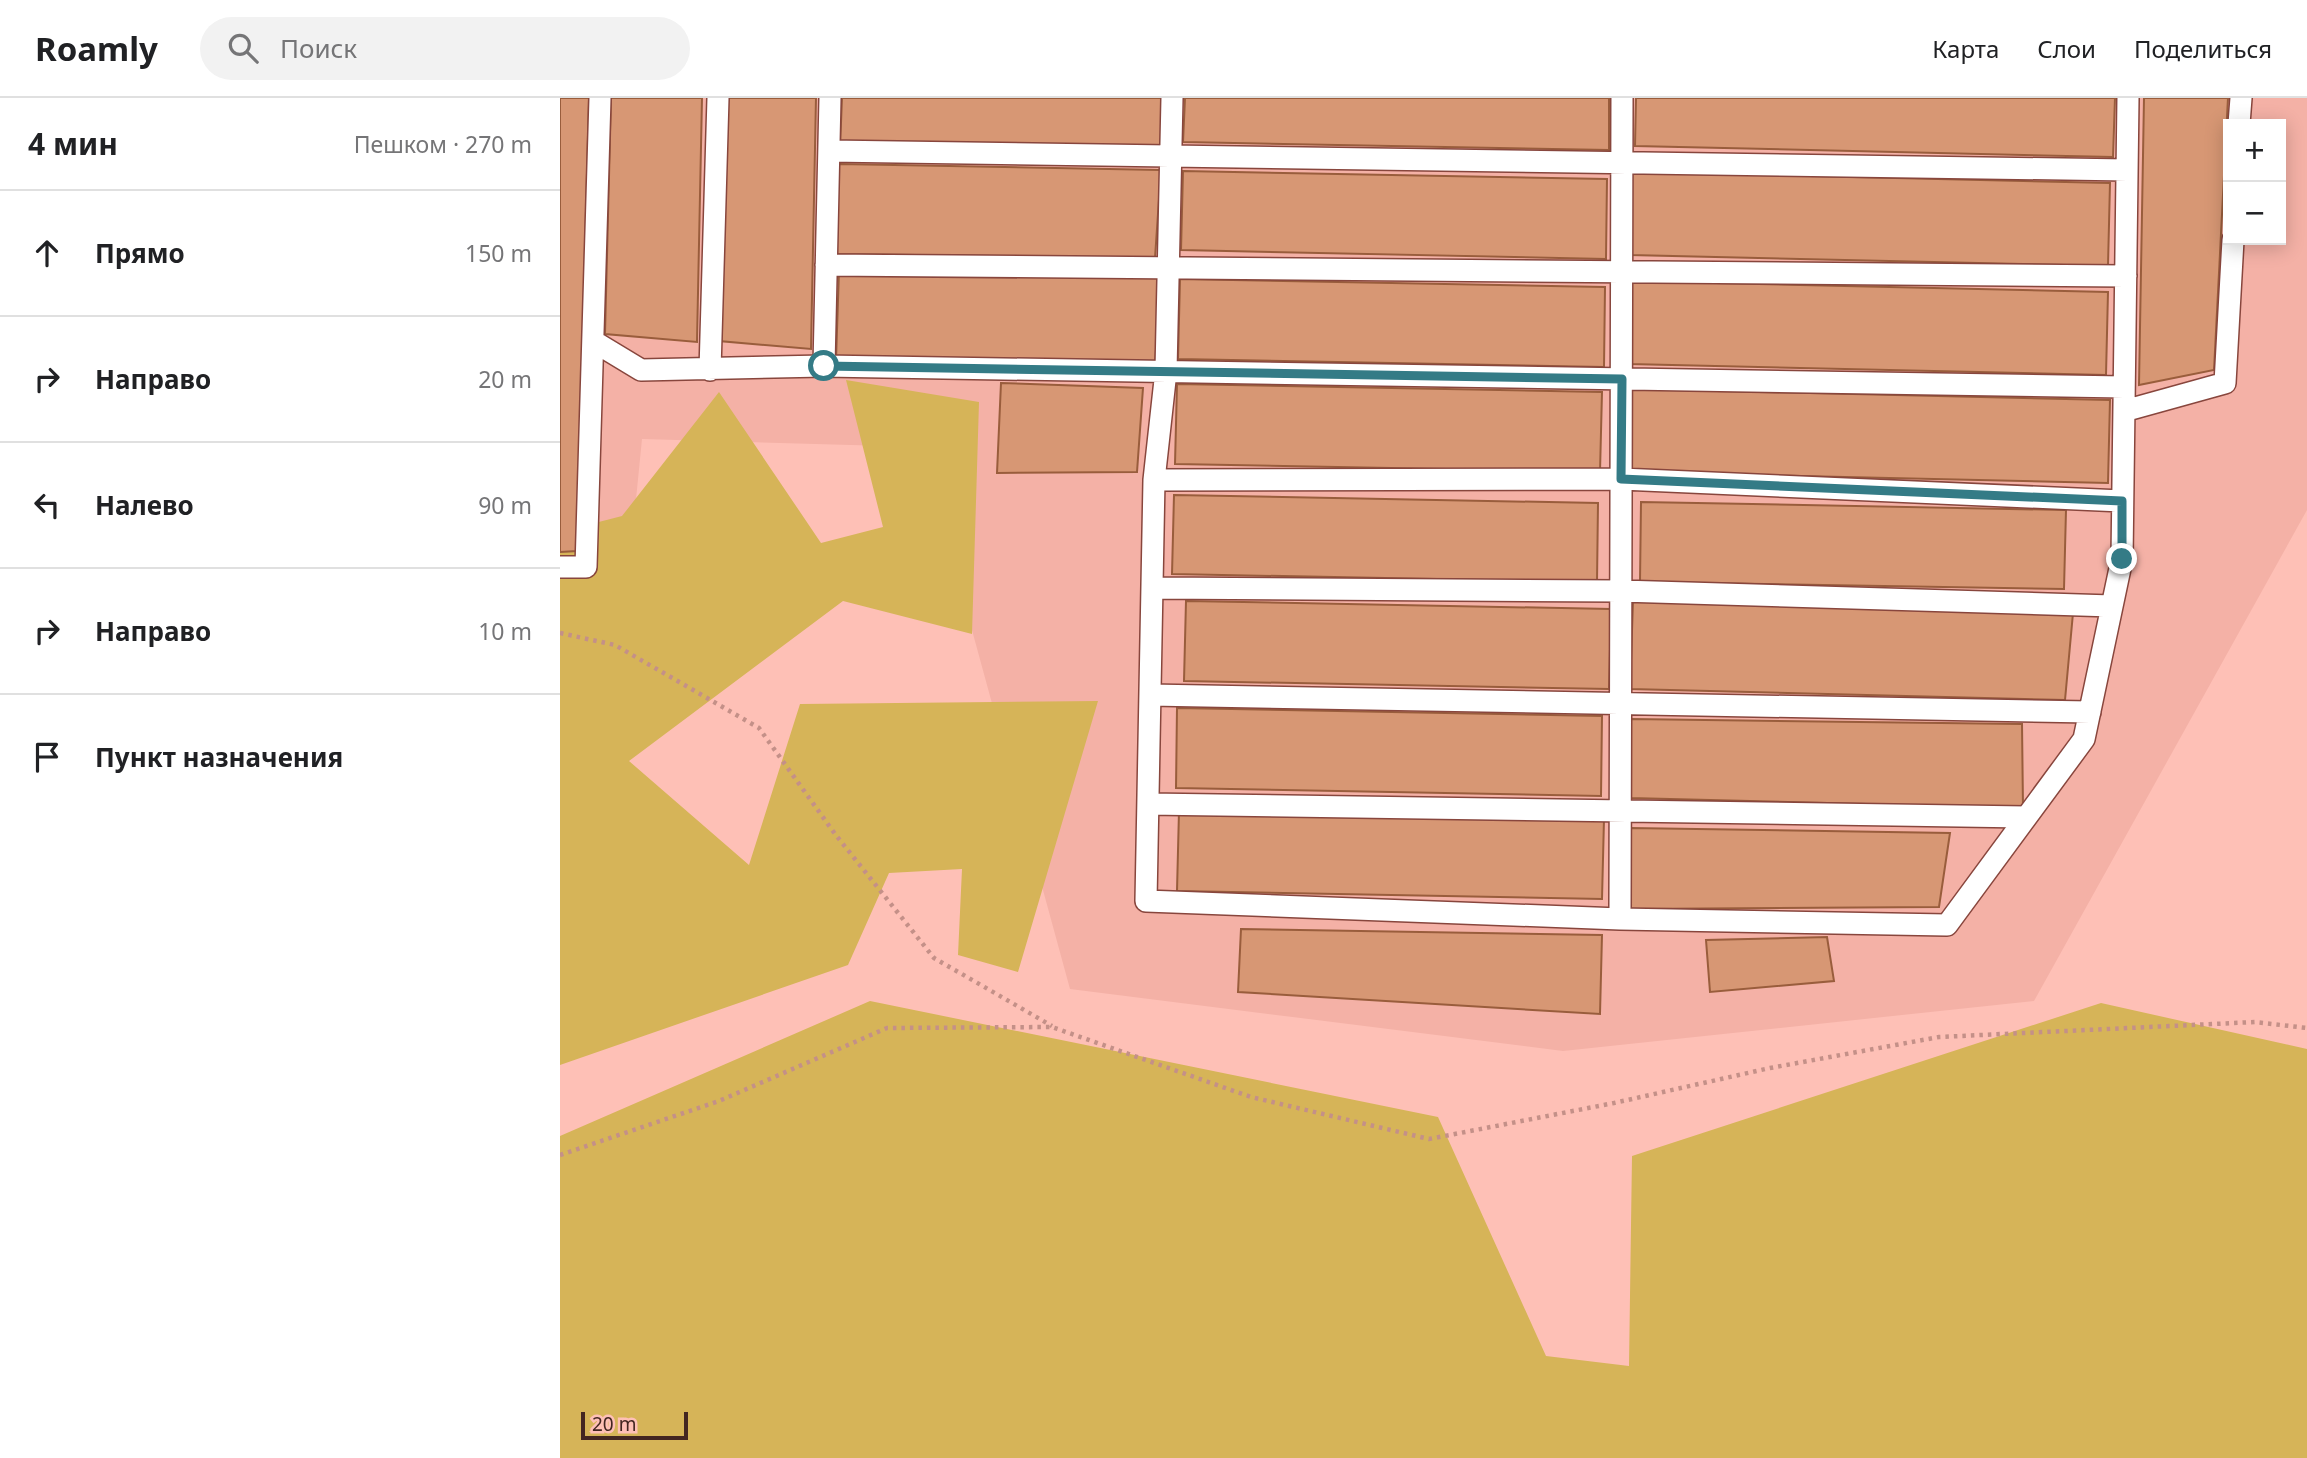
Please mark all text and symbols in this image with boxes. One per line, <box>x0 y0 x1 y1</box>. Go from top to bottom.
search box <box>200 17 690 80</box>
text: Roamly <box>35 26 158 71</box>
icon: search <box>224 29 262 67</box>
text: Поиск <box>280 30 357 66</box>
text: Карта <box>1932 32 1999 65</box>
text: Слои <box>2037 32 2096 65</box>
text: Поделиться <box>2134 32 2272 65</box>
map controls <box>2223 119 2286 245</box>
button: + <box>2223 119 2286 182</box>
text: 4 мин <box>28 123 118 164</box>
text: Пешком · 270 m <box>354 128 532 160</box>
button: − <box>2223 182 2286 245</box>
icon: ahead <box>28 234 66 272</box>
text: Прямо <box>95 235 185 271</box>
text: 150 m <box>465 237 532 269</box>
route start <box>808 350 839 381</box>
icon: right <box>28 360 66 398</box>
text: Направо <box>95 361 211 397</box>
text: 20 m <box>478 363 532 395</box>
icon: left <box>28 486 66 524</box>
text: Налево <box>95 487 194 523</box>
text: 90 m <box>478 489 532 521</box>
route end <box>2106 543 2137 574</box>
icon: right <box>28 612 66 650</box>
text: Направо <box>95 613 211 649</box>
text: 10 m <box>478 615 532 647</box>
icon: arrive <box>28 738 66 776</box>
text: Пункт назначения <box>95 739 343 775</box>
scale bar <box>581 1409 688 1441</box>
text: 20 m <box>592 1411 636 1437</box>

